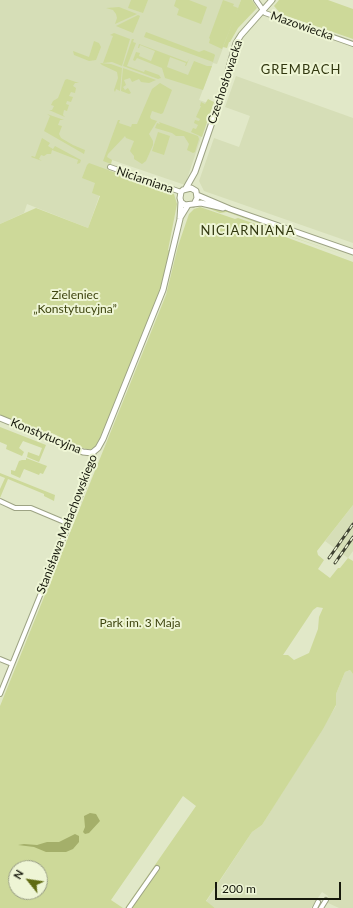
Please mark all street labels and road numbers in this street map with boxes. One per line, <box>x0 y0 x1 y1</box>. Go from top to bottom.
street label: Mazowiecka <box>269 9 335 43</box>
street label: Czechosłowacka <box>205 38 245 126</box>
street label: Niciarniana <box>115 164 175 196</box>
street label: Konstytucyjna <box>8 415 84 457</box>
street label: Stanisława Małachowskiego <box>34 452 100 596</box>

